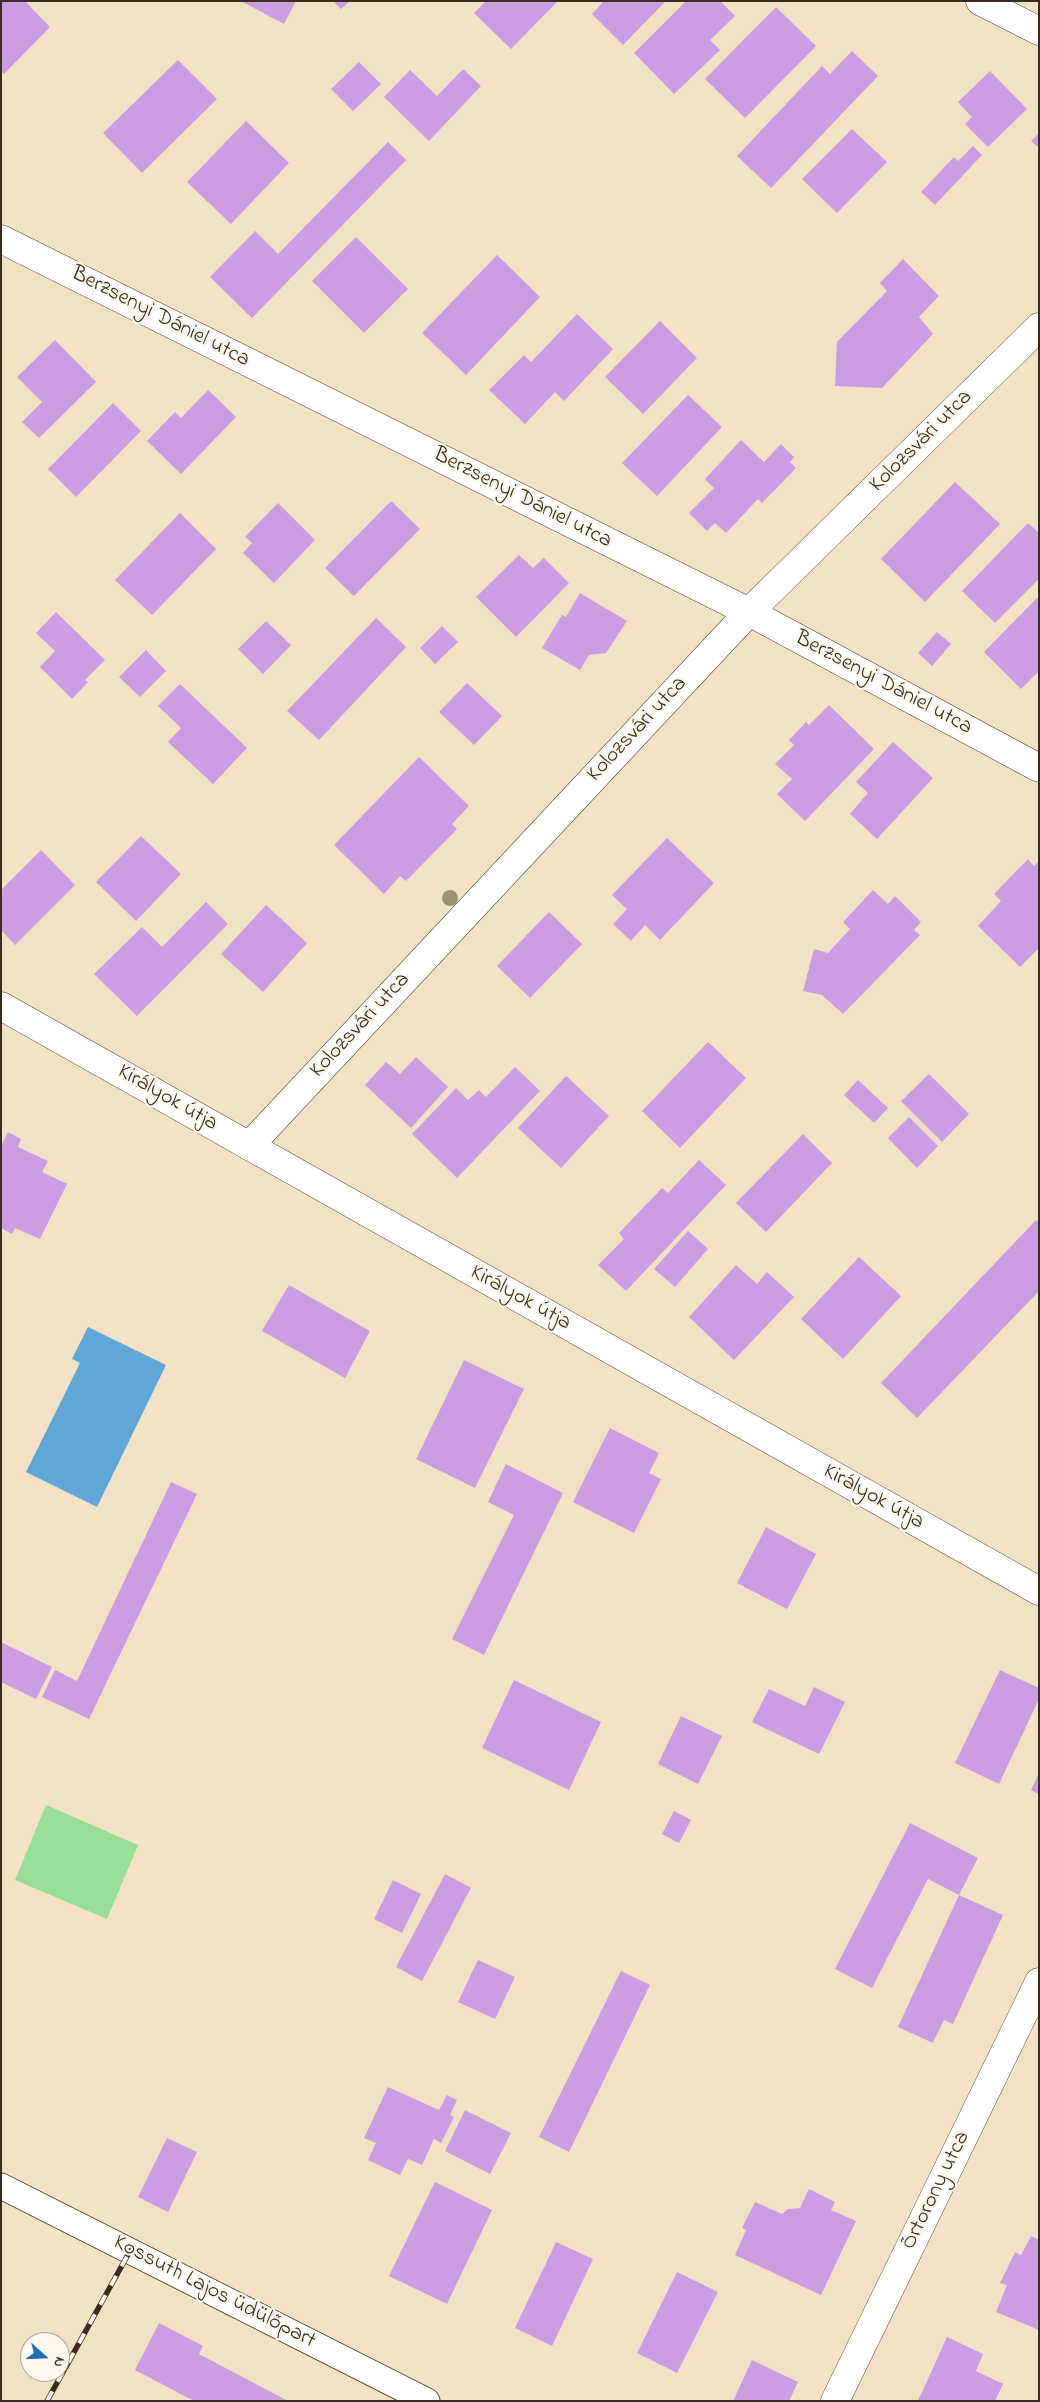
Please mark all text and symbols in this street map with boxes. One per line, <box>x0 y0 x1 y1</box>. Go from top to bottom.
street label: Berzsenyi Dániel utca <box>66 262 254 374</box>
street label: Kolozsvári utca <box>865 385 979 499</box>
street label: Berzsenyi Dániel utca <box>428 443 616 555</box>
street label: Berzsenyi Dániel utca <box>790 626 976 742</box>
street label: Kolozsvári utca <box>582 672 694 788</box>
street label: Kolozsvári utca <box>305 968 417 1084</box>
street label: Királyok útja <box>112 1060 222 1138</box>
street label: Királyok útja <box>465 1260 575 1338</box>
street label: Királyok útja <box>818 1459 928 1537</box>
street label: Őrtorony utca <box>897 2127 977 2255</box>
street label: Kossuth Lajos üdülőpart <box>108 2231 320 2355</box>
north arrow <box>20 2332 70 2382</box>
text: N <box>47 2354 70 2370</box>

